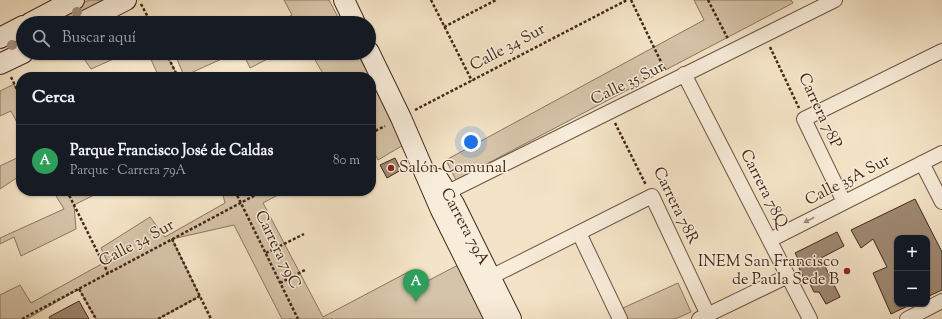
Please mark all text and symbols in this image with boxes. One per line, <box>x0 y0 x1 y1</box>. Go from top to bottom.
search box <box>16 16 376 60</box>
street label: Calle 34 Sur <box>466 19 550 77</box>
icon: search <box>30 27 52 49</box>
text: Buscar aquí <box>62 28 136 49</box>
street label: Calle 35 Sur <box>587 56 669 112</box>
street label: Carrera 78P <box>791 69 847 153</box>
text: Cerca <box>32 86 75 110</box>
your location <box>461 132 481 152</box>
text: Parque Francisco José de Caldas <box>70 141 273 162</box>
street label: Carrera 78Q <box>733 146 794 235</box>
street label: Calle 35A Sur <box>801 150 895 212</box>
text: A <box>40 152 50 170</box>
text: 80 m <box>333 152 360 170</box>
place label: Salón Comunal <box>399 157 507 180</box>
text: Parque · Carrera 79A <box>70 162 186 180</box>
marker: Salón Comunal <box>386 163 396 173</box>
street label: Carrera 78R <box>646 163 704 249</box>
street label: Carrera 79A <box>434 184 494 270</box>
street label: Carrera 79C <box>248 207 306 293</box>
street label: Calle 34 Sur <box>95 215 179 273</box>
one-way arrow <box>803 217 815 223</box>
map controls <box>894 235 930 307</box>
button: + <box>894 235 930 271</box>
place label: INEM San Francisco de Paula Sede B <box>698 251 839 292</box>
marker: INEM San Francisco de Paula Sede B <box>842 266 852 276</box>
pin: A <box>403 269 429 302</box>
button: − <box>894 271 930 307</box>

